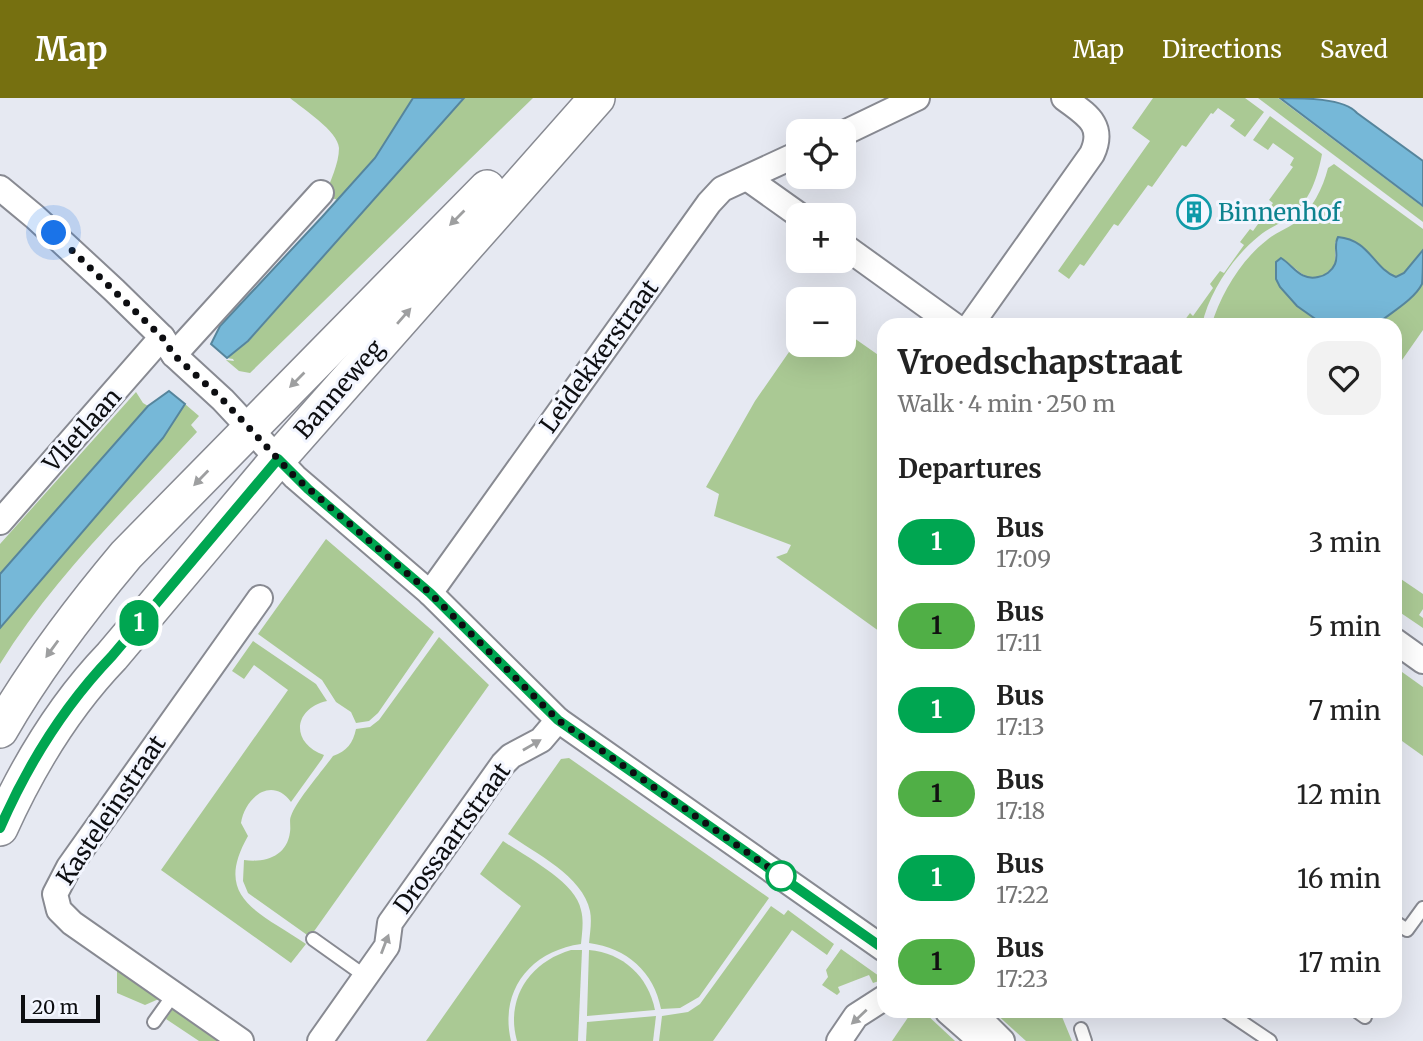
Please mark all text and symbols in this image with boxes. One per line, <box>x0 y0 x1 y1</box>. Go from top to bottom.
text: Map <box>35 29 108 70</box>
text: Map <box>1073 34 1124 65</box>
text: Directions <box>1162 34 1282 65</box>
text: Saved <box>1320 34 1388 65</box>
map controls <box>786 119 856 357</box>
button: locate <box>786 119 856 189</box>
building icon: Binnenhof <box>1175 193 1213 231</box>
place label: Binnenhof <box>1218 197 1342 228</box>
button: + <box>786 203 856 273</box>
one-way arrow <box>449 210 466 227</box>
your location <box>36 215 71 250</box>
street label: Leidekkerstraat <box>533 273 665 439</box>
button: − <box>786 287 856 357</box>
one-way arrow <box>396 307 412 325</box>
street label: Banneweg <box>287 333 391 445</box>
button: heart <box>1307 341 1381 415</box>
text: Vroedschapstraat <box>898 342 1183 383</box>
one-way arrow <box>289 371 306 387</box>
street label: Vlietlaan <box>35 381 128 479</box>
text: Walk · 4 min · 250 m <box>898 389 1115 418</box>
text: Departures <box>898 452 1042 485</box>
one-way arrow <box>193 469 210 486</box>
text: Bus <box>996 511 1044 544</box>
text: 1 <box>931 526 942 557</box>
text: 3 min <box>1309 526 1381 559</box>
text: 17:09 <box>996 544 1051 573</box>
text: Bus <box>996 595 1044 628</box>
line badge: 1 <box>116 600 162 646</box>
text: 1 <box>133 607 145 638</box>
text: 1 <box>931 610 942 641</box>
text: 5 min <box>1308 610 1381 643</box>
text: 17:11 <box>996 628 1042 657</box>
one-way arrow <box>45 640 59 658</box>
text: Bus <box>996 679 1044 712</box>
text: 1 <box>931 694 942 725</box>
text: 7 min <box>1309 694 1381 727</box>
text: 17:13 <box>996 712 1045 741</box>
street label: Kasteleinstraat <box>50 729 173 891</box>
one-way arrow <box>522 739 541 751</box>
street label: Drossaartstraat <box>387 756 518 920</box>
text: Bus <box>996 763 1044 796</box>
text: 1 <box>931 778 942 809</box>
text: 12 min <box>1297 778 1381 811</box>
text: 17:18 <box>996 796 1045 825</box>
text: Bus <box>996 847 1044 880</box>
unlabelled marker <box>766 861 796 891</box>
text: 1 <box>931 862 942 893</box>
text: 16 min <box>1297 862 1381 895</box>
text: 17:22 <box>996 880 1049 909</box>
text: Bus <box>996 931 1044 964</box>
one-way arrow <box>379 933 390 954</box>
text: 1 <box>931 946 942 977</box>
text: 17 min <box>1298 946 1381 979</box>
text: 17:23 <box>996 964 1048 993</box>
scale bar <box>21 992 100 1024</box>
text: 20 m <box>32 995 79 1019</box>
one-way arrow <box>850 1009 868 1025</box>

